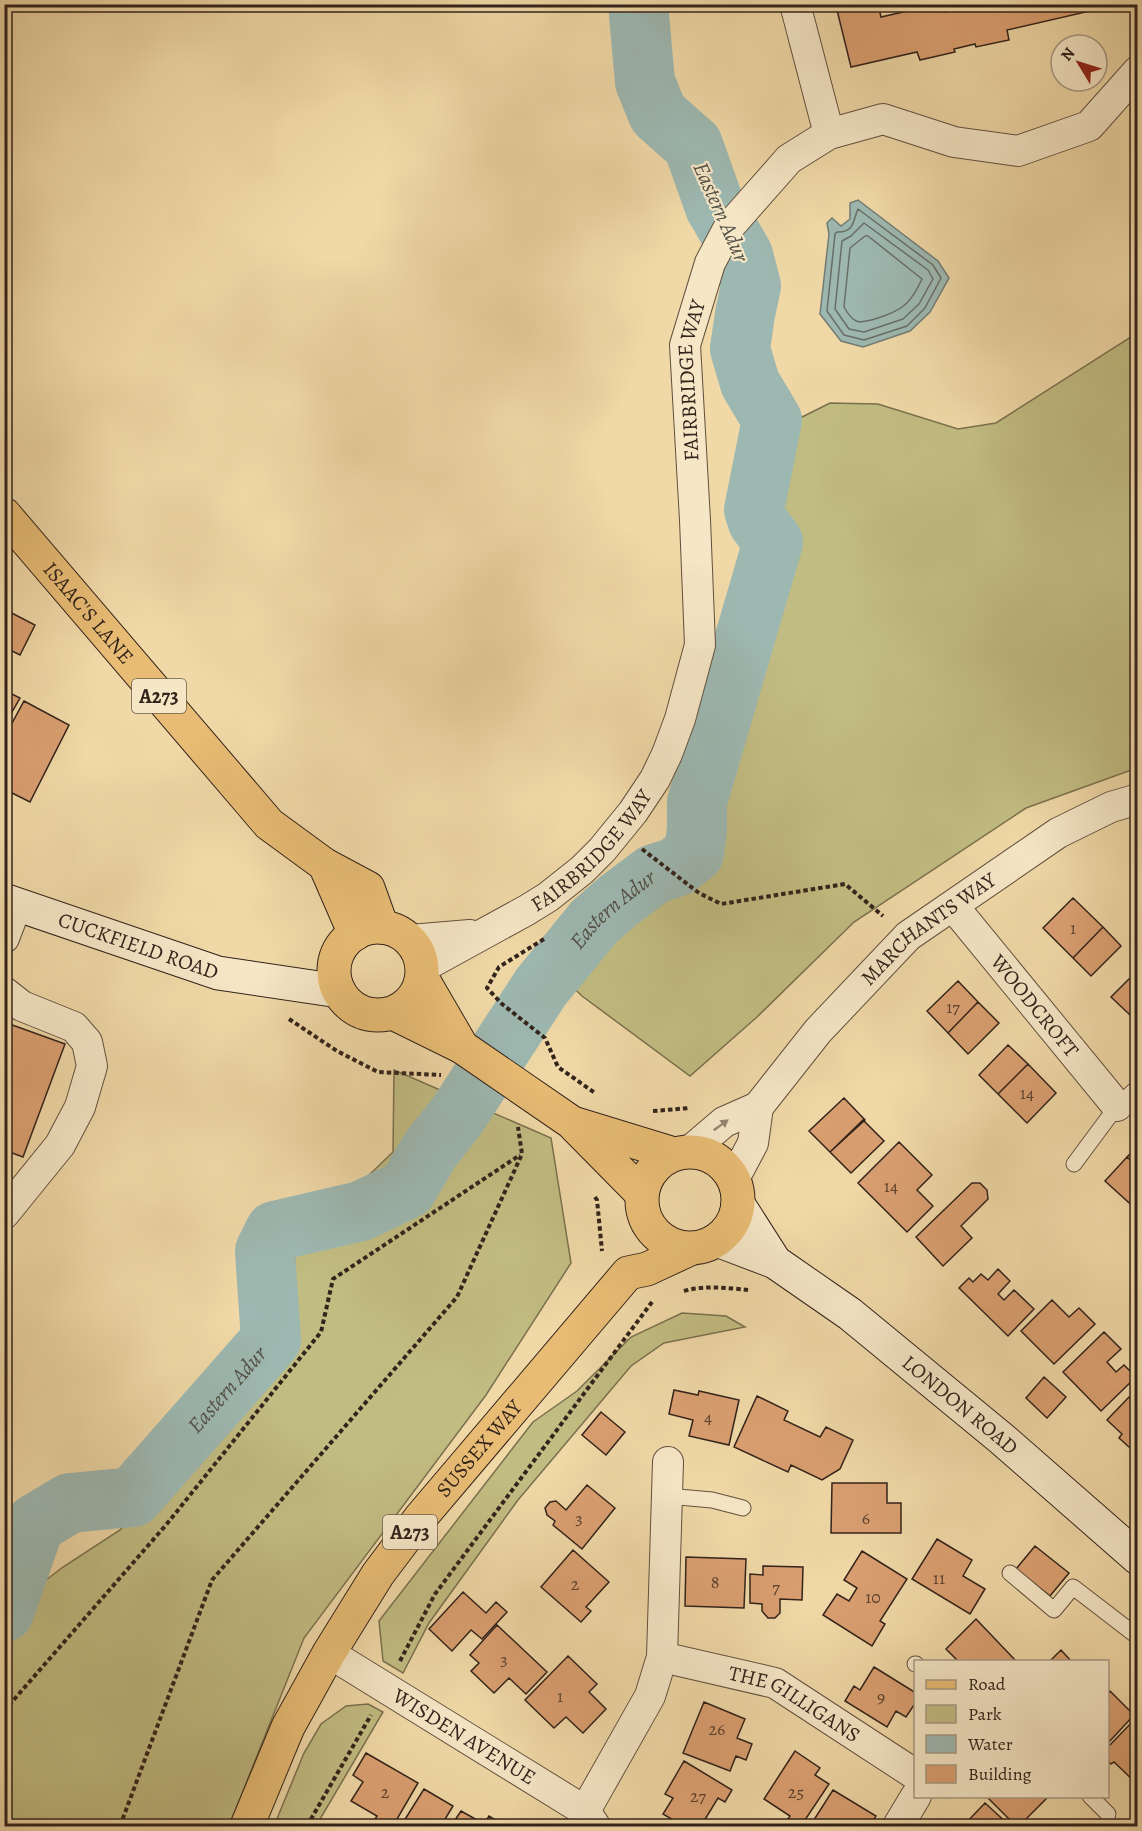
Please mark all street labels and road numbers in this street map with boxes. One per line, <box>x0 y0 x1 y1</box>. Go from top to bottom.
street label: FAIRBRIDGE WAY <box>671 296 712 462</box>
street label: ISAAC'S LANE <box>37 556 140 670</box>
road number: A273 <box>132 679 186 713</box>
street label: FAIRBRIDGE WAY <box>526 783 659 918</box>
street label: MARCHANTS WAY <box>855 865 1002 991</box>
street label: CUCKFIELD ROAD <box>54 906 222 986</box>
street label: WOODCROFT <box>984 948 1086 1064</box>
street label: LONDON ROAD <box>896 1348 1024 1461</box>
street label: SUSSEX WAY <box>430 1393 529 1503</box>
road number: A273 <box>383 1515 437 1549</box>
street label: THE GILLIGANS <box>726 1659 866 1749</box>
street label: WISDEN AVENUE <box>387 1681 541 1791</box>

